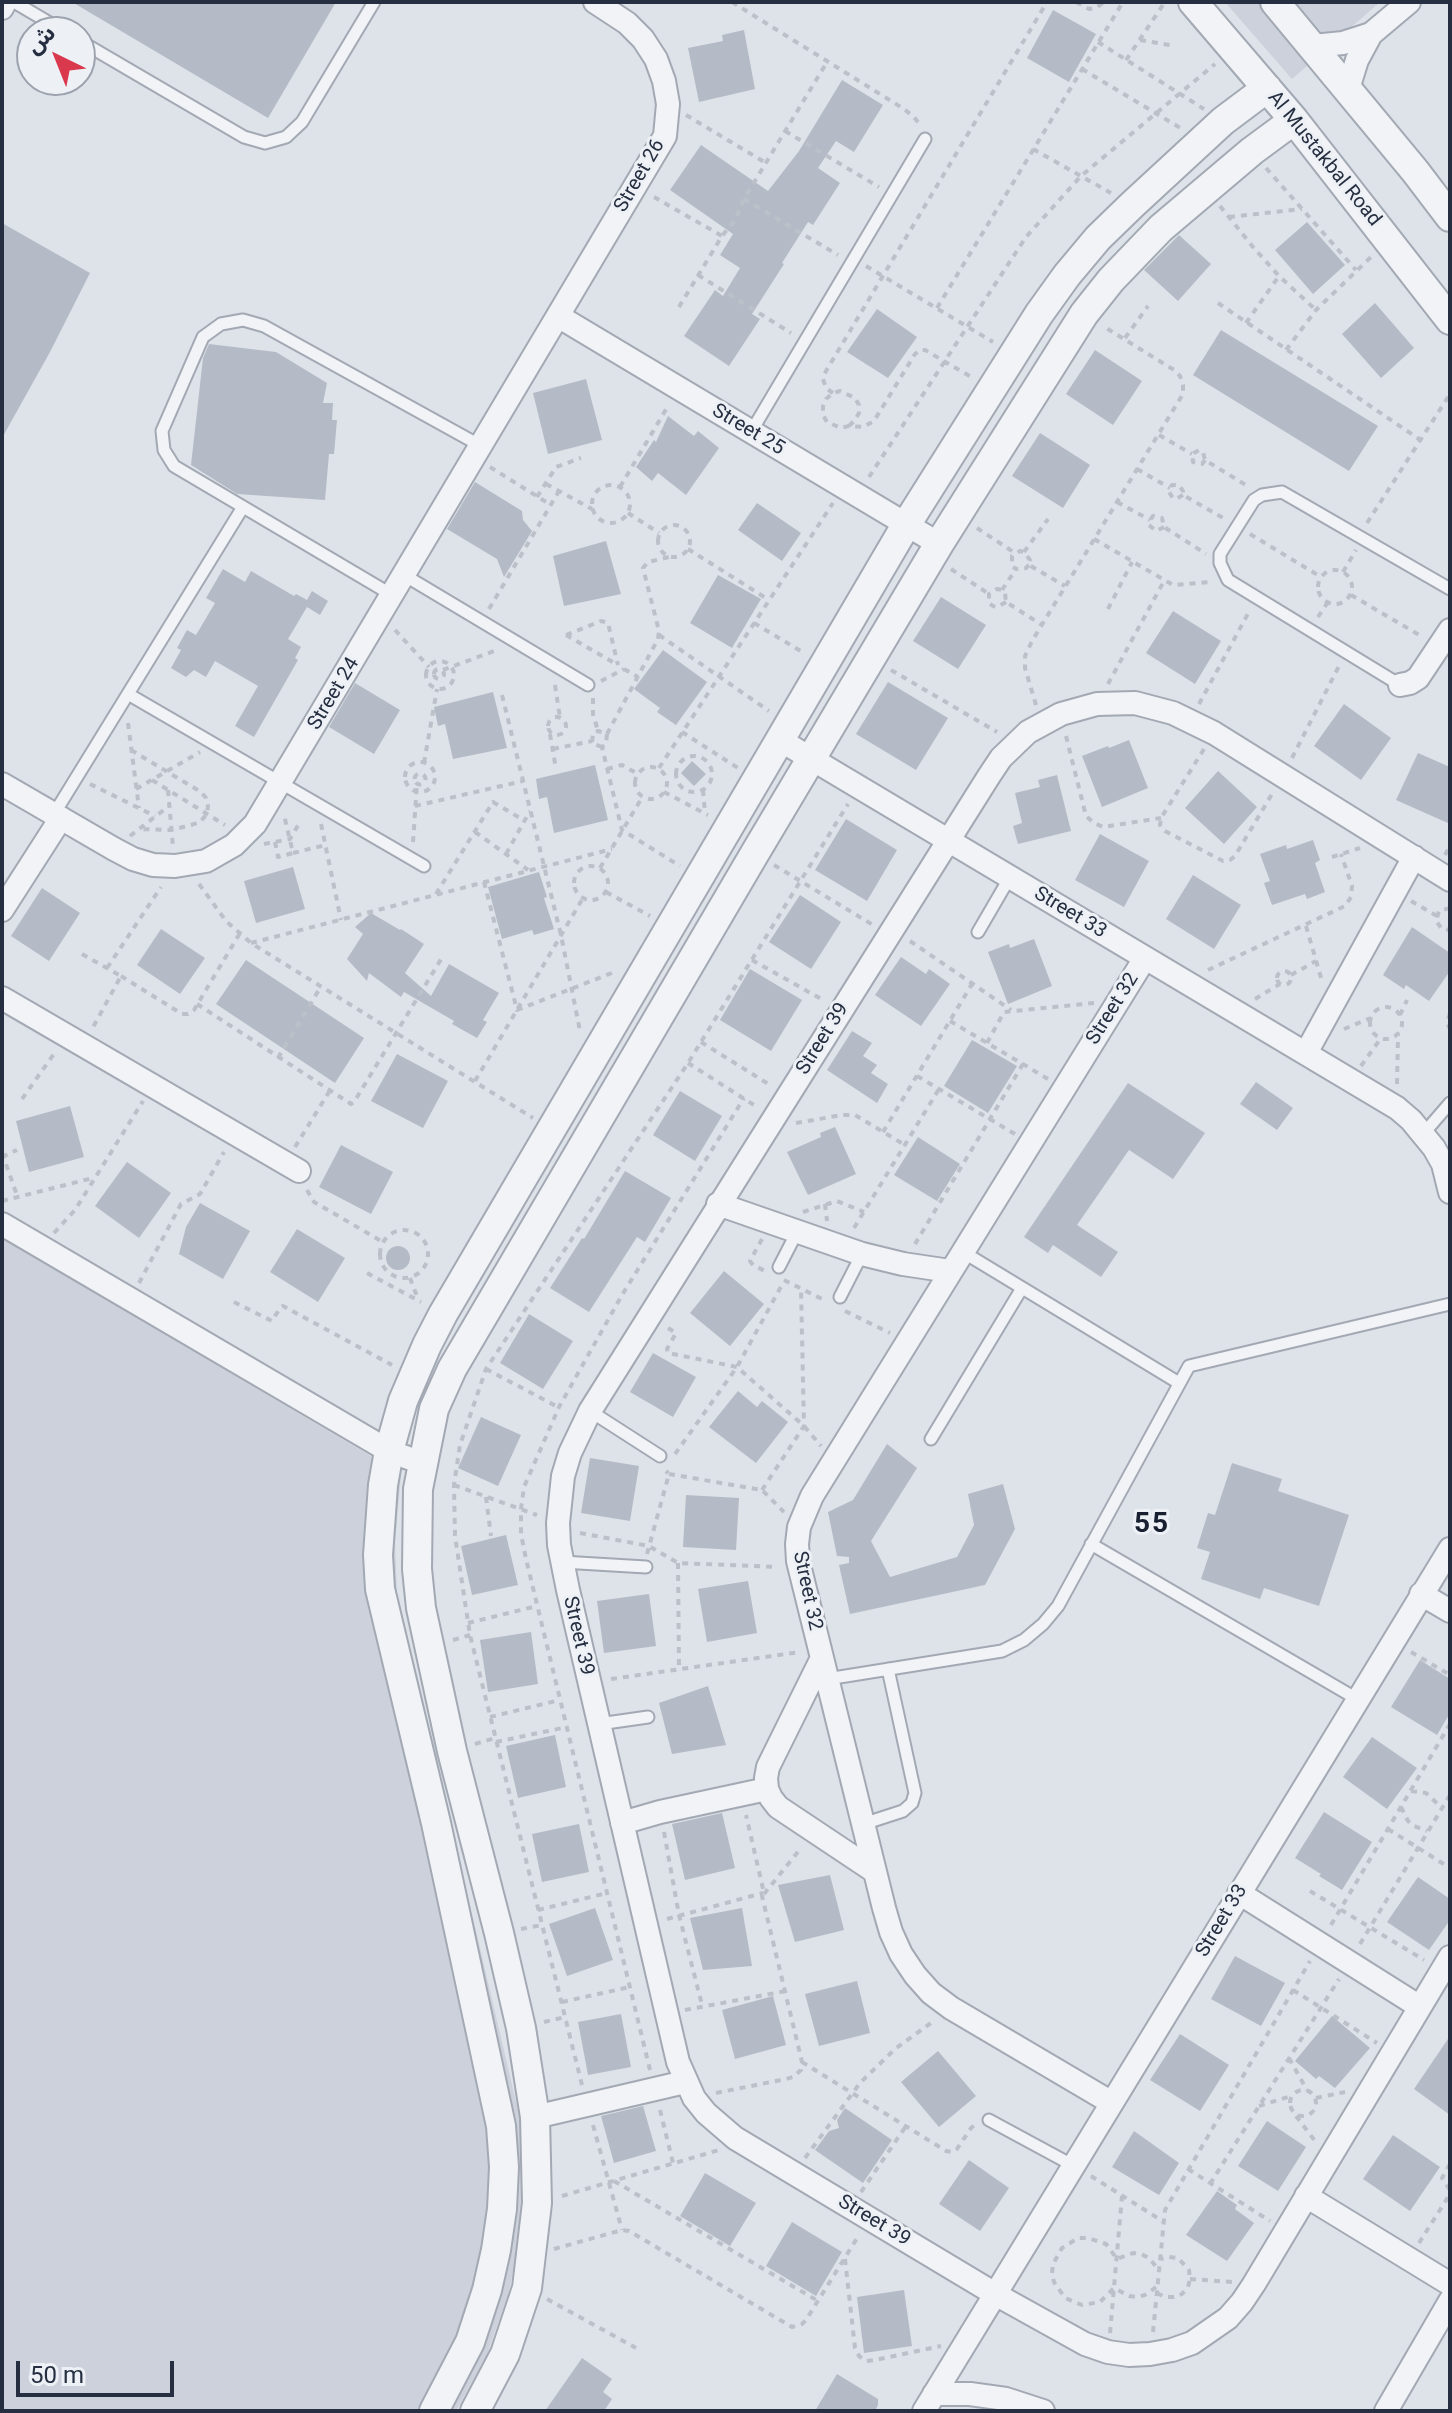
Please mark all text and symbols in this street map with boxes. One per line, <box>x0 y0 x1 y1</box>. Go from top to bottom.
north arrow <box>16 16 96 96</box>
text: ش <box>21 20 60 59</box>
street label: Al Mustakbal Road <box>1262 87 1386 231</box>
street label: Street 26 <box>610 135 670 217</box>
street label: Street 25 <box>707 399 789 461</box>
street label: Street 24 <box>303 653 365 735</box>
street label: Street 33 <box>1029 882 1111 944</box>
street label: Street 32 <box>1082 969 1144 1049</box>
street label: Street 39 <box>792 999 854 1079</box>
district label: 55 <box>1134 1508 1170 1542</box>
street label: Street 32 <box>787 1549 827 1633</box>
street label: Street 39 <box>557 1594 599 1678</box>
street label: Street 33 <box>1191 1880 1253 1962</box>
street label: Street 39 <box>833 2190 915 2252</box>
scale bar <box>20 2345 178 2395</box>
text: 50 m <box>30 2361 84 2389</box>

